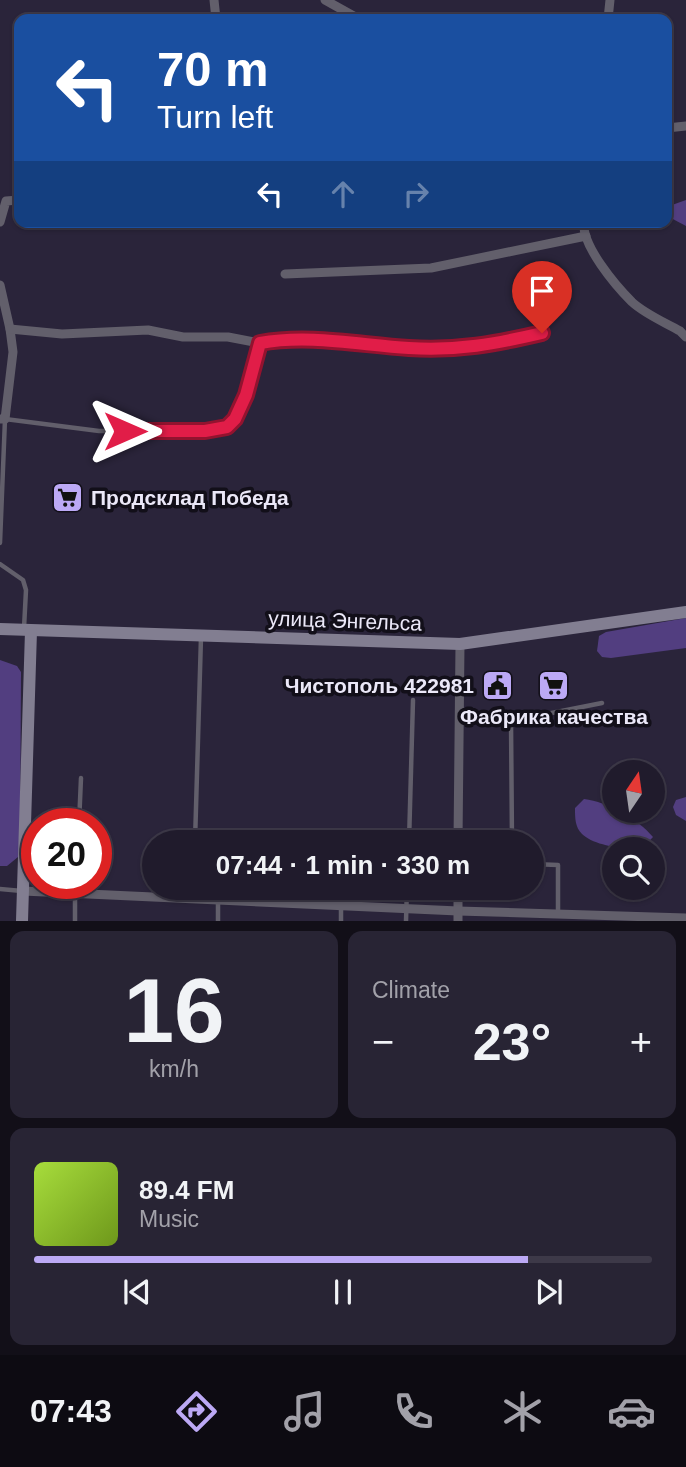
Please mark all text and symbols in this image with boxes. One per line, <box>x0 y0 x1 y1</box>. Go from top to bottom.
icon: left <box>42 42 133 133</box>
text: 70 m <box>157 42 269 96</box>
text: Turn left <box>157 99 273 135</box>
icon: left <box>251 175 289 213</box>
icon: ahead <box>324 175 362 213</box>
icon: right <box>397 175 435 213</box>
pin <box>512 261 572 333</box>
icon: arrive <box>523 272 561 310</box>
position arrow <box>88 394 162 468</box>
supermarket icon: Продсклад Победа <box>51 481 85 515</box>
place label: Продсклад Победа <box>91 486 289 509</box>
street label: улица Энгельса <box>268 606 423 635</box>
supermarket icon: Фабрика качества <box>537 668 571 702</box>
public building icon: Чистополь 422981 <box>480 669 514 703</box>
place label: Чистополь 422981 <box>285 674 474 697</box>
place label: Фабрика качества <box>460 705 648 728</box>
north arrow <box>602 760 665 822</box>
map controls <box>602 760 665 900</box>
speed limit sign: 20 <box>21 808 112 899</box>
button: search <box>602 837 665 900</box>
text: 07:44 · 1 min · 330 m <box>216 850 470 880</box>
text: 16 <box>123 960 225 1061</box>
text: Climate <box>372 977 450 1003</box>
text: 23° <box>473 1013 551 1071</box>
text: − <box>372 1021 394 1063</box>
text: + <box>630 1021 652 1063</box>
text: km/h <box>149 1056 199 1082</box>
text: 89.4 FM <box>139 1175 234 1205</box>
text: Music <box>139 1206 199 1232</box>
icon: previous <box>118 1273 156 1311</box>
icon: pause <box>324 1273 362 1311</box>
icon: next <box>530 1273 568 1311</box>
icon: directions <box>172 1387 221 1436</box>
icon: music <box>280 1387 329 1436</box>
icon: phone <box>389 1387 438 1436</box>
icon: climate <box>498 1387 547 1436</box>
icon: car <box>607 1387 656 1436</box>
text: 07:43 <box>30 1393 112 1429</box>

